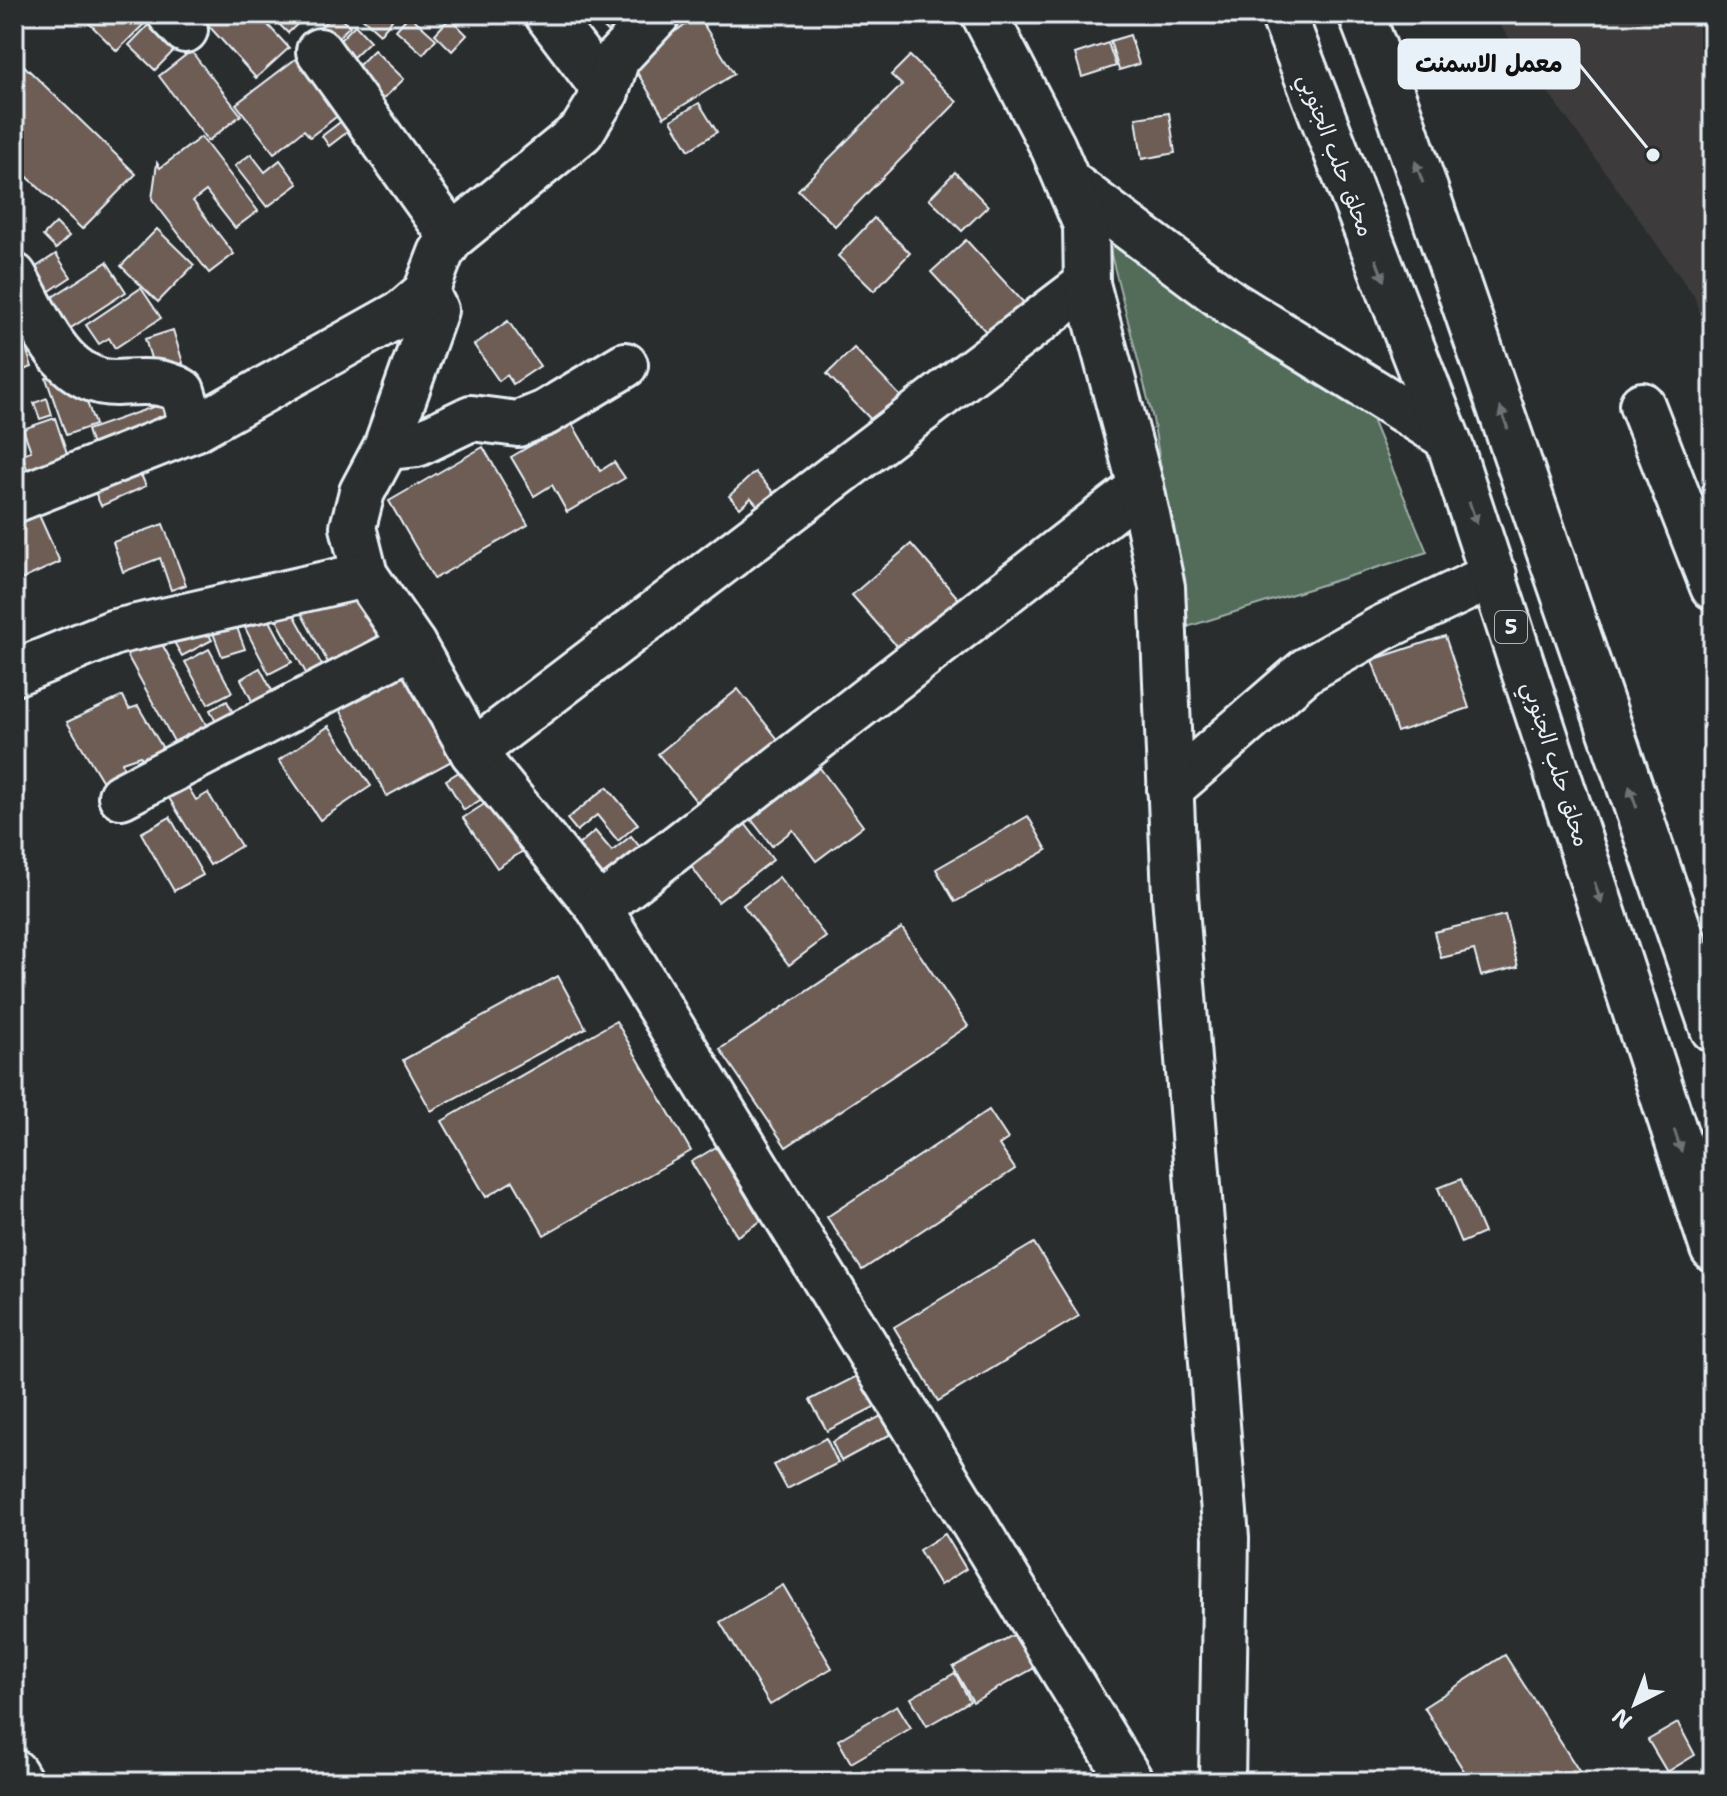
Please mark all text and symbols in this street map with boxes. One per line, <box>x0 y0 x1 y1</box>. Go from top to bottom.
callout: معمل الاسمنت <box>1399 40 1579 88</box>
text: معمل الاسمنت <box>1415 48 1563 80</box>
street label: محلق حلب الجنوبي <box>1287 69 1380 242</box>
one-way arrow <box>1413 160 1425 184</box>
one-way arrow <box>1374 258 1387 282</box>
one-way arrow <box>1497 406 1509 430</box>
one-way arrow <box>1467 501 1480 525</box>
road number: 5 <box>1495 611 1527 643</box>
street label: محلق حلب الجنوبي <box>1511 678 1596 852</box>
one-way arrow <box>1627 784 1639 808</box>
one-way arrow <box>1592 882 1604 906</box>
one-way arrow <box>1672 1129 1684 1153</box>
north arrow <box>1595 1664 1675 1744</box>
text: N <box>1606 1702 1638 1735</box>

